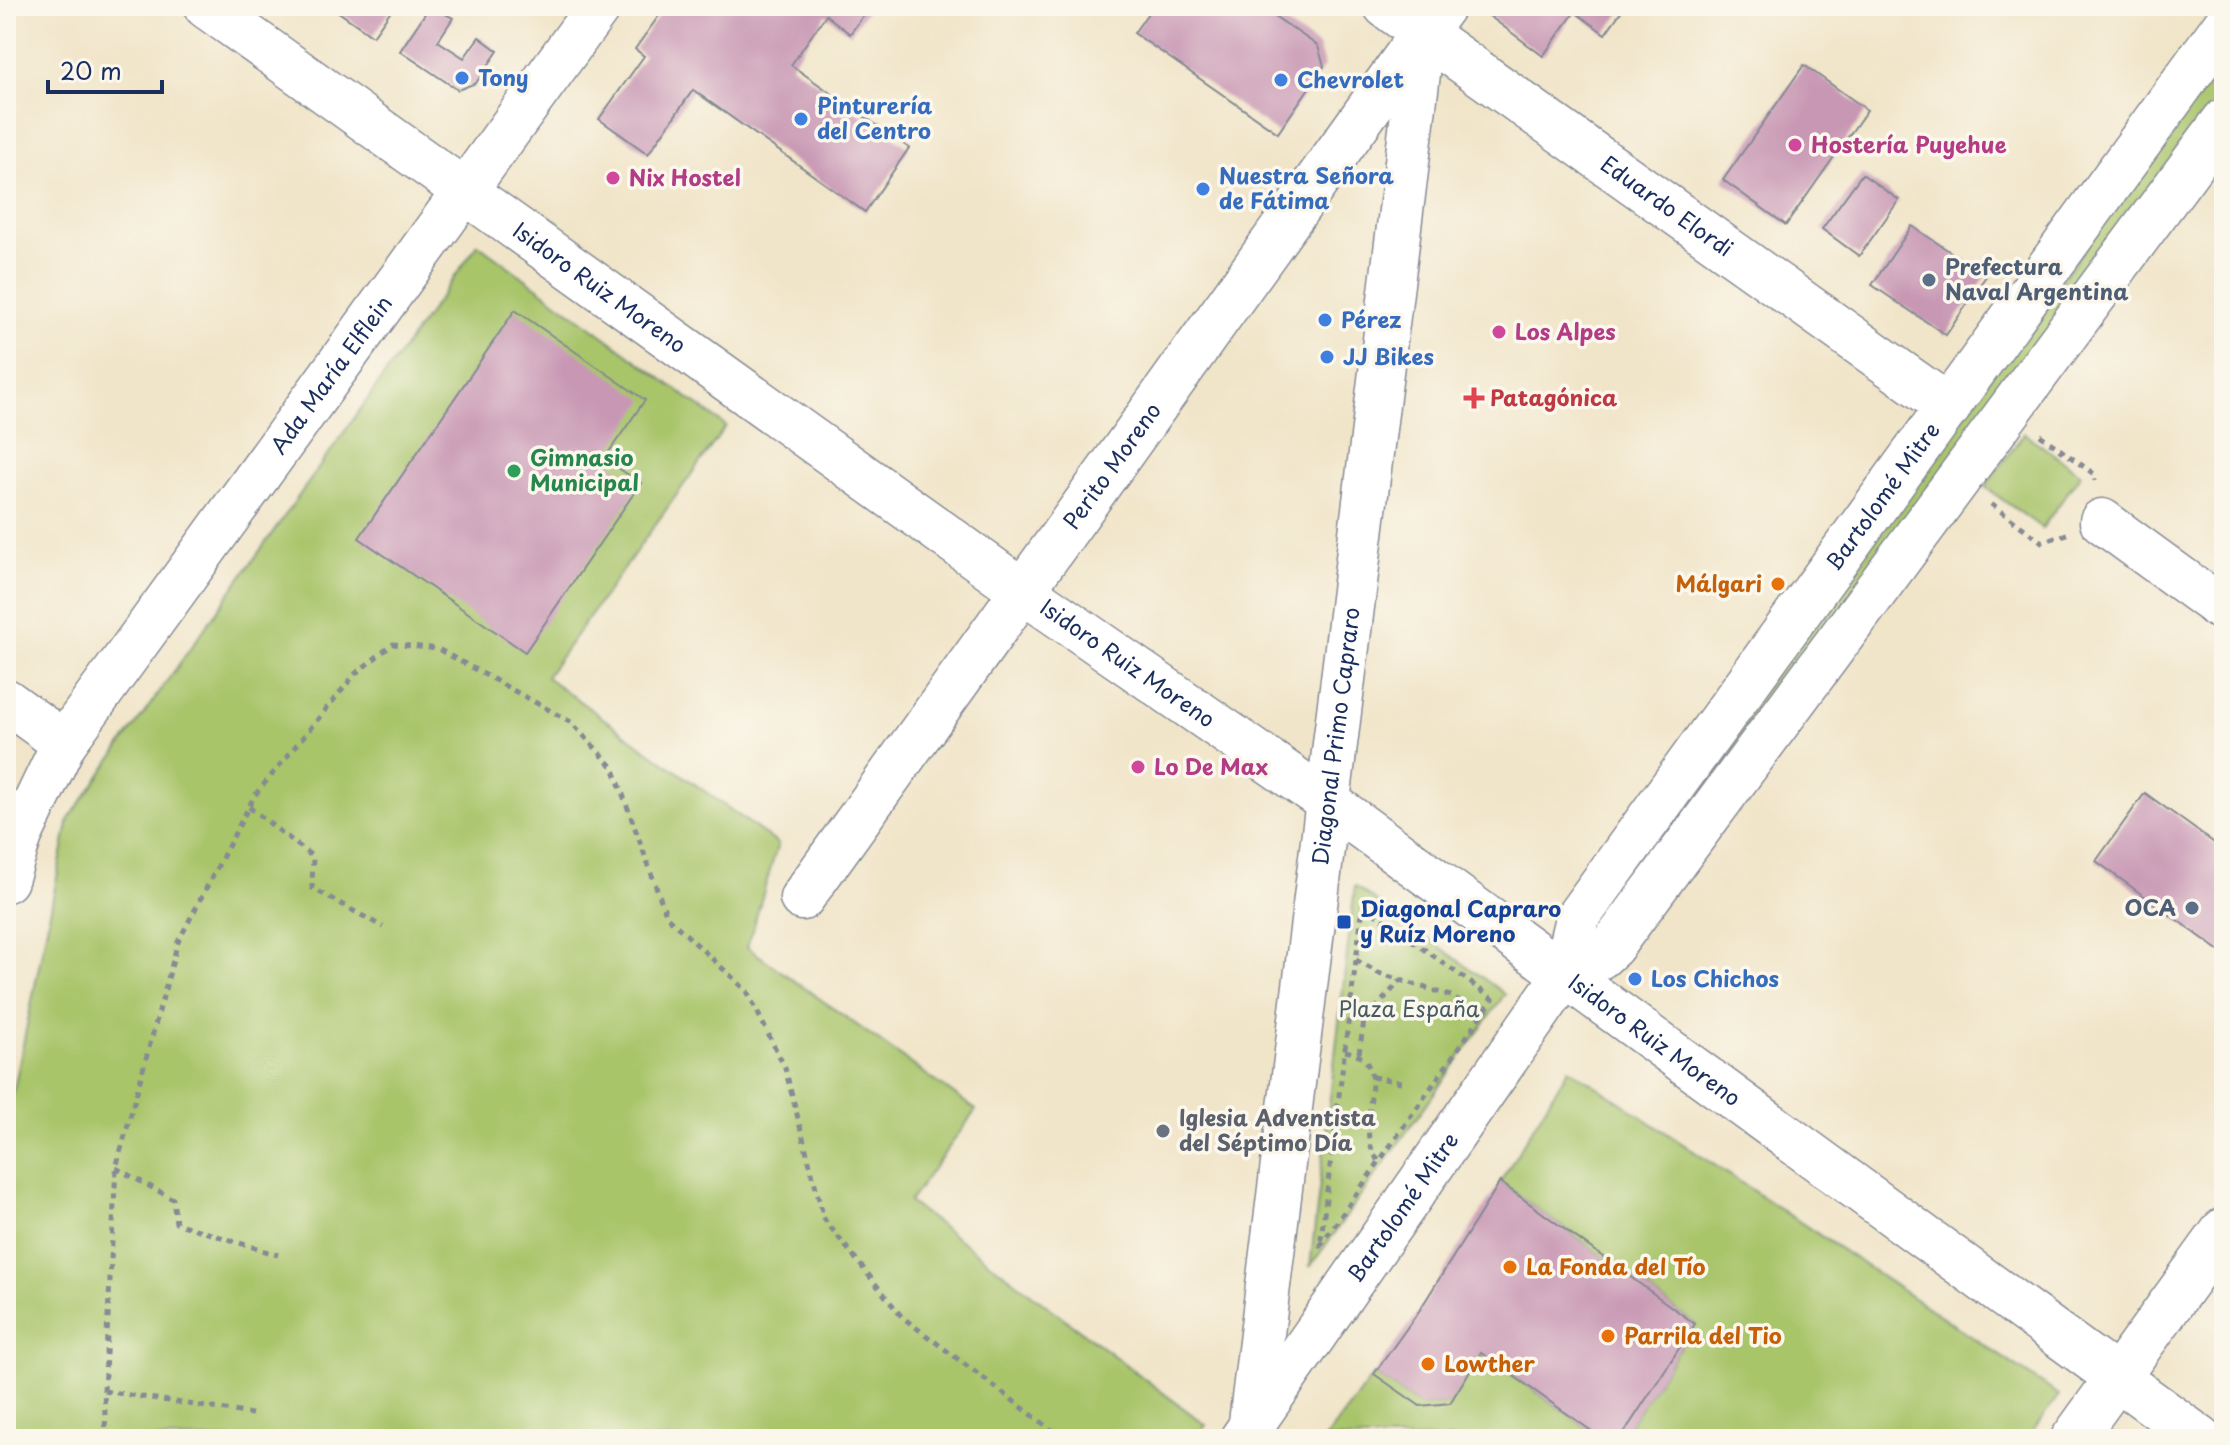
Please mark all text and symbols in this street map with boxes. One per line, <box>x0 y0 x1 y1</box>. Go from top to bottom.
scale bar <box>48 44 162 94</box>
text: 20 m <box>60 52 122 88</box>
place label: Tony <box>478 60 528 93</box>
place label: Chevrolet <box>1297 62 1404 95</box>
marker: Tony <box>453 69 471 87</box>
marker: Chevrolet <box>1272 71 1290 89</box>
place label: Pinturería del Centro <box>817 88 933 146</box>
marker: Pinturería del Centro <box>792 110 810 128</box>
place label: Hostería Puyehue <box>1811 127 2007 160</box>
marker: Hostería Puyehue <box>1786 136 1804 154</box>
street label: Eduardo Elordi <box>1595 147 1741 264</box>
place label: Nuestra Señora de Fátima <box>1219 158 1394 216</box>
place label: Nix Hostel <box>629 160 741 193</box>
marker: Nix Hostel <box>604 169 622 187</box>
marker: Nuestra Señora de Fátima <box>1194 180 1212 198</box>
street label: Isidoro Ruiz Moreno <box>507 213 694 360</box>
place label: Prefectura Naval Argentina <box>1945 249 2129 307</box>
marker: Prefectura Naval Argentina <box>1920 271 1938 289</box>
street label: Ada María Elflein <box>261 288 399 460</box>
place label: Pérez <box>1341 302 1402 335</box>
marker: Pérez <box>1316 311 1334 329</box>
place label: Los Alpes <box>1515 314 1616 347</box>
marker: Los Alpes <box>1490 323 1508 341</box>
place label: JJ Bikes <box>1343 339 1434 372</box>
marker: JJ Bikes <box>1318 348 1336 366</box>
place label: Patagónica <box>1490 380 1618 413</box>
marker: Patagónica <box>1465 389 1483 407</box>
street label: Perito Moreno <box>1054 395 1168 535</box>
street label: Bartolomé Mitre <box>1816 415 1947 577</box>
place label: Gimnasio Municipal <box>530 440 639 498</box>
marker: Gimnasio Municipal <box>505 462 523 480</box>
place label: Málgari <box>1675 566 1762 599</box>
marker: Málgari <box>1769 575 1787 593</box>
street label: Isidoro Ruiz Moreno <box>1034 590 1223 734</box>
street label: Diagonal Primo Capraro <box>1302 605 1367 867</box>
place label: Lo De Max <box>1154 749 1268 782</box>
marker: Lo De Max <box>1129 758 1147 776</box>
place label: OCA <box>2125 890 2176 923</box>
place label: Diagonal Capraro y Ruíz Moreno <box>1360 891 1561 949</box>
marker: OCA <box>2183 899 2201 917</box>
marker: Diagonal Capraro y Ruíz Moreno <box>1335 913 1353 931</box>
place label: Los Chichos <box>1651 961 1779 994</box>
street label: Isidoro Ruiz Moreno <box>1562 965 1749 1113</box>
marker: Los Chichos <box>1626 970 1644 988</box>
park label: Plaza España <box>1338 991 1480 1024</box>
place label: Iglesia Adventista del Séptimo Día <box>1179 1100 1376 1158</box>
marker: Iglesia Adventista del Séptimo Día <box>1154 1122 1172 1140</box>
street label: Bartolomé Mitre <box>1338 1125 1466 1288</box>
place label: La Fonda del Tío <box>1526 1249 1706 1282</box>
marker: La Fonda del Tío <box>1501 1258 1519 1276</box>
place label: Parrila del Tio <box>1624 1318 1782 1351</box>
marker: Parrila del Tio <box>1599 1327 1617 1345</box>
place label: Lowther <box>1444 1346 1536 1379</box>
marker: Lowther <box>1419 1355 1437 1373</box>

